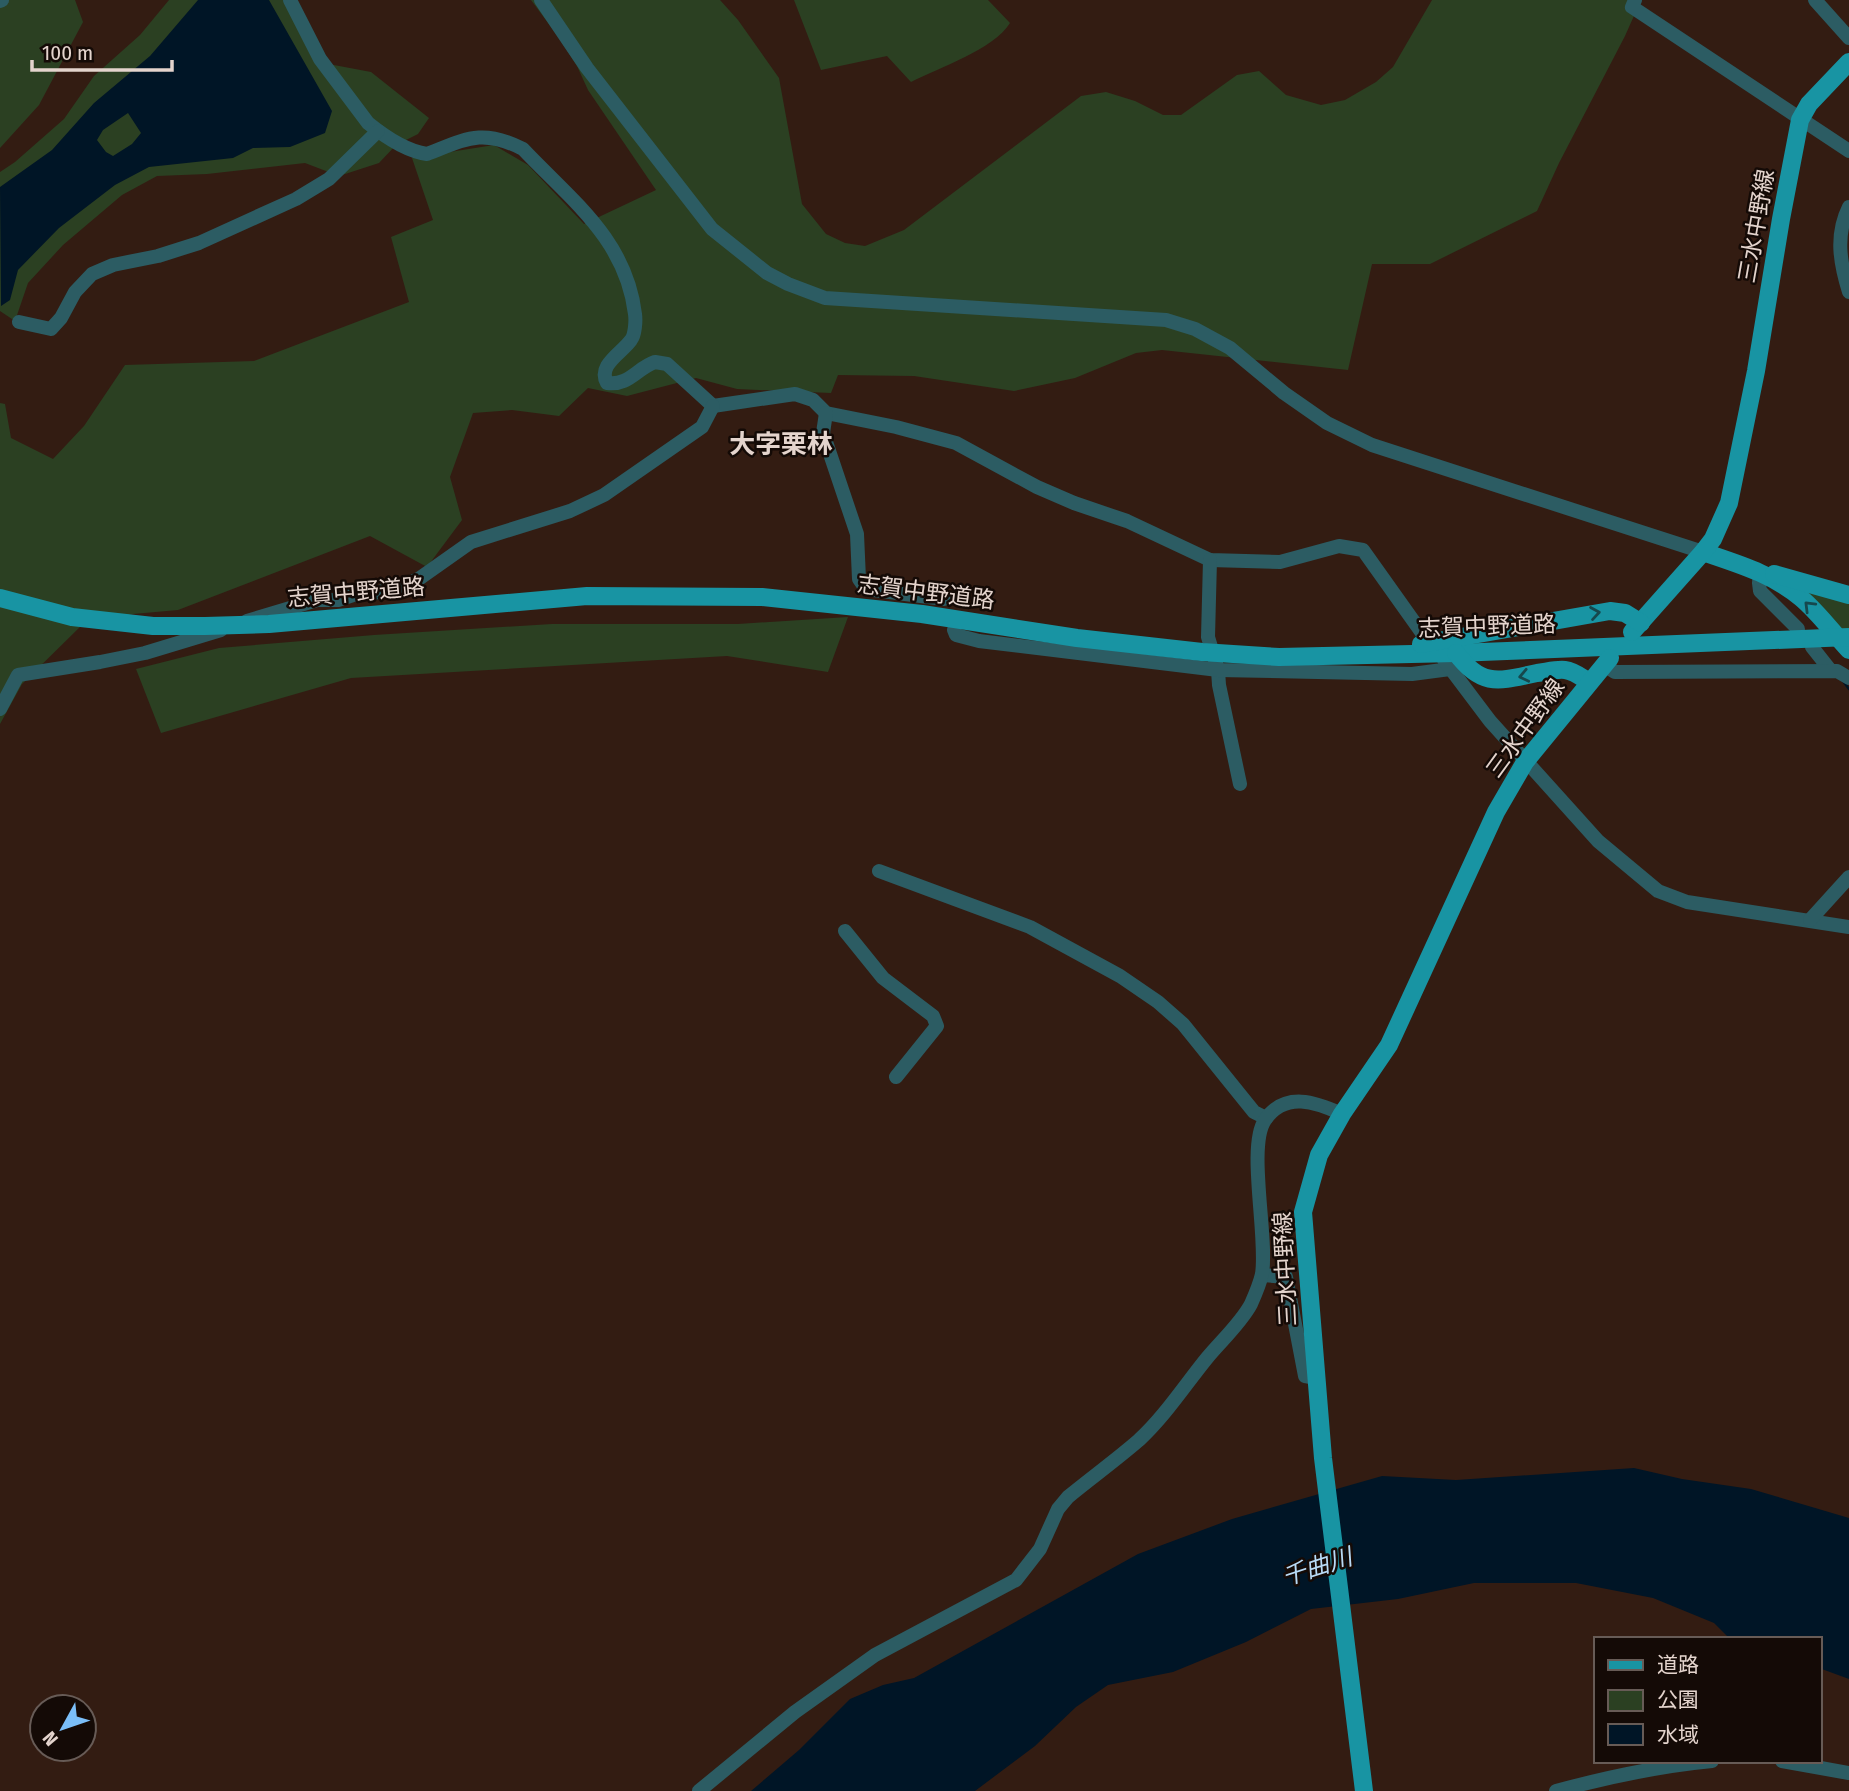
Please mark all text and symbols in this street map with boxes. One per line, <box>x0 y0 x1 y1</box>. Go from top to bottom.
scale bar <box>32 28 172 72</box>
text: 100 m <box>42 40 93 66</box>
street label: 三水中野線 <box>1732 167 1780 285</box>
district label: 大字栗林 <box>729 429 833 460</box>
street label: 志賀中野道路 <box>856 570 996 614</box>
street label: 志賀中野道路 <box>286 572 426 612</box>
one-way arrow <box>1804 601 1817 614</box>
one-way arrow <box>1589 606 1601 621</box>
street label: 志賀中野道路 <box>1418 610 1556 642</box>
one-way arrow <box>1518 668 1530 682</box>
street label: 三水中野線 <box>1480 673 1570 783</box>
street label: 三水中野線 <box>1268 1211 1302 1327</box>
water label: 千曲川 <box>1278 1542 1358 1591</box>
legend <box>1594 1637 1821 1763</box>
text: 道路 <box>1657 1652 1699 1678</box>
text: 公園 <box>1657 1687 1699 1713</box>
north arrow <box>28 1693 98 1763</box>
text: 水域 <box>1657 1722 1699 1748</box>
text: N <box>38 1727 63 1750</box>

